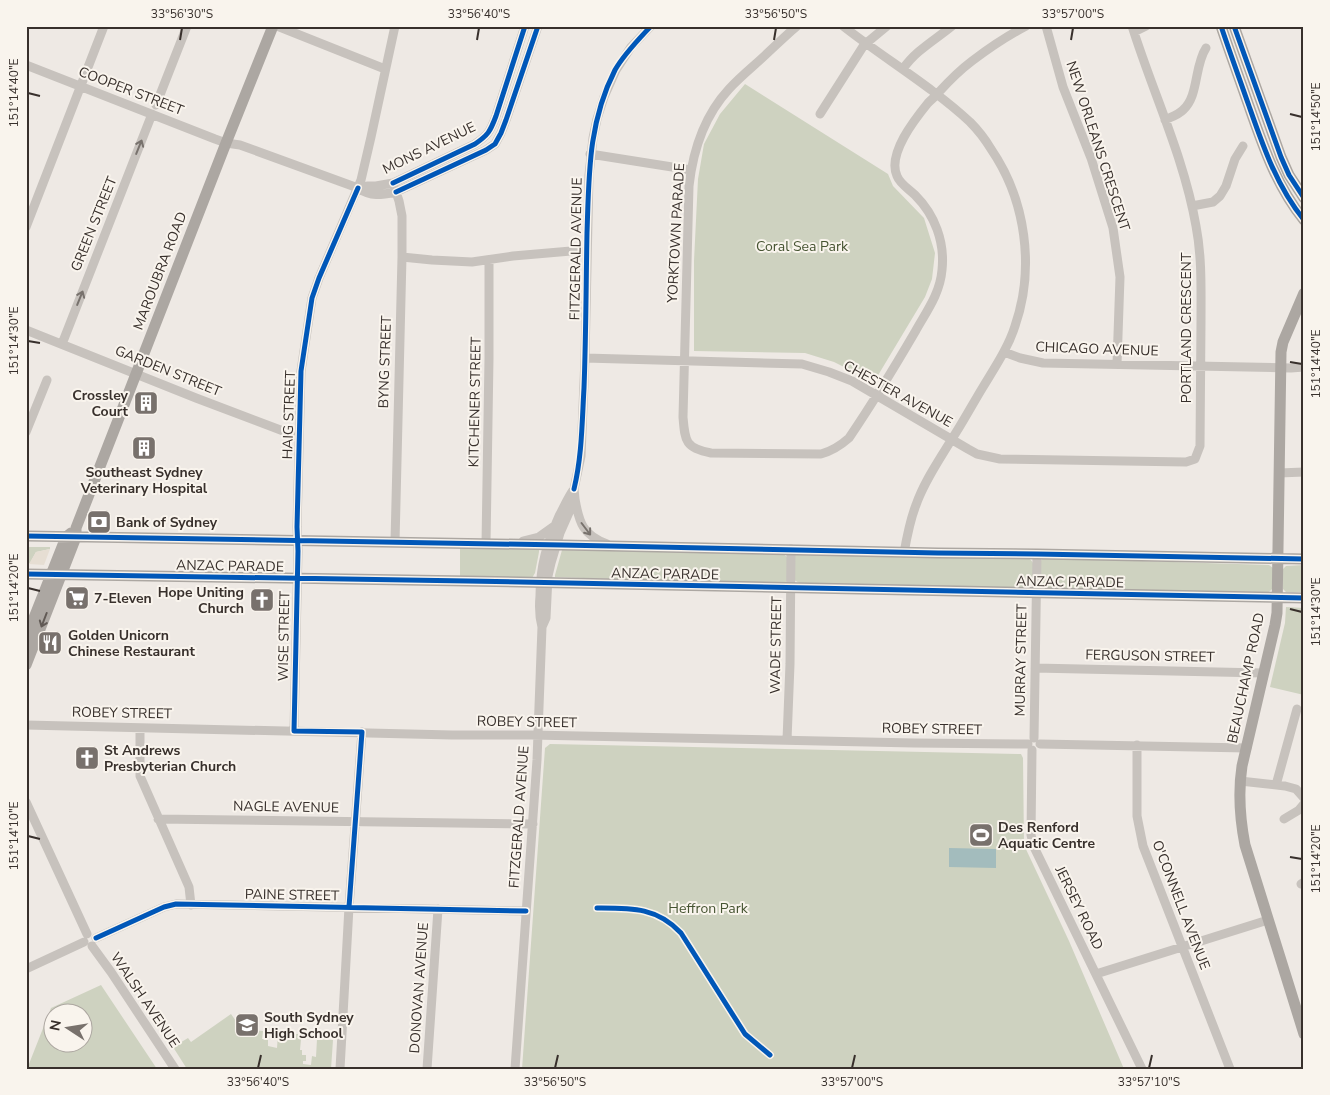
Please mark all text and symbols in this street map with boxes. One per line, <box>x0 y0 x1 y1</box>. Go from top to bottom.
text: 33°56'30"S <box>151 6 213 22</box>
text: 33°56'40"S <box>448 6 510 22</box>
text: 33°56'50"S <box>745 6 807 22</box>
text: 33°57'00"S <box>1042 6 1104 22</box>
text: 151°14'40"E <box>6 58 22 128</box>
street label: NEW ORLEANS CRESCENT <box>1062 59 1135 234</box>
street label: COOPER STREET <box>76 62 187 120</box>
text: 151°14'50"E <box>1308 82 1324 152</box>
street label: MONS AVENUE <box>379 117 479 179</box>
one-way arrow <box>135 140 145 155</box>
street label: YORKTOWN PARADE <box>663 163 689 304</box>
street label: GREEN STREET <box>66 173 122 274</box>
street label: FITZGERALD AVENUE <box>565 177 587 321</box>
street label: MAROUBRA ROAD <box>129 209 191 333</box>
park label: Coral Sea Park <box>756 237 849 256</box>
street label: PORTLAND CRESCENT <box>1177 252 1196 403</box>
one-way arrow <box>76 291 85 306</box>
text: 151°14'30"E <box>6 306 22 376</box>
street label: BYNG STREET <box>374 315 396 409</box>
text: 151°14'40"E <box>1308 329 1324 399</box>
street label: KITCHENER STREET <box>464 336 486 467</box>
street label: CHICAGO AVENUE <box>1035 337 1159 361</box>
street label: GARDEN STREET <box>112 341 224 401</box>
street label: CHESTER AVENUE <box>840 356 956 432</box>
street label: HAIG STREET <box>278 370 300 460</box>
place label: Crossley Court <box>72 386 129 421</box>
building icon: Crossley Court <box>133 390 159 416</box>
building icon: Southeast Sydney Veterinary Hospital <box>131 435 157 461</box>
place label: Southeast Sydney Veterinary Hospital <box>80 463 208 498</box>
bank icon: Bank of Sydney <box>86 509 112 535</box>
place label: Bank of Sydney <box>116 513 218 532</box>
one-way arrow <box>580 523 591 536</box>
text: 151°14'20"E <box>6 553 22 623</box>
street label: ANZAC PARADE <box>176 556 284 576</box>
street label: ANZAC PARADE <box>611 564 719 584</box>
street label: ANZAC PARADE <box>1016 572 1124 592</box>
text: 151°14'30"E <box>1308 577 1324 647</box>
place label: Hope Uniting Church <box>158 583 244 618</box>
supermarket icon: 7-Eleven <box>64 585 90 611</box>
church icon: Hope Uniting Church <box>249 587 275 613</box>
place label: 7-Eleven <box>94 589 152 608</box>
street label: WISE STREET <box>274 590 294 681</box>
street label: WADE STREET <box>766 595 786 694</box>
street label: MURRAY STREET <box>1011 603 1031 717</box>
street label: BEAUCHAMP ROAD <box>1223 611 1269 745</box>
one-way arrow <box>38 612 48 627</box>
place label: Golden Unicorn Chinese Restaurant <box>68 626 195 661</box>
restaurant icon: Golden Unicorn Chinese Restaurant <box>37 630 63 656</box>
street label: FERGUSON STREET <box>1085 645 1216 667</box>
street label: ROBEY STREET <box>72 703 173 723</box>
street label: ROBEY STREET <box>477 712 578 732</box>
street label: ROBEY STREET <box>882 719 983 739</box>
place label: St Andrews Presbyterian Church <box>104 741 236 776</box>
church icon: St Andrews Presbyterian Church <box>74 745 100 771</box>
street label: FITZGERALD AVENUE <box>505 745 533 889</box>
street label: NAGLE AVENUE <box>233 797 339 817</box>
text: 151°14'10"E <box>6 801 22 871</box>
place label: Des Renford Aquatic Centre <box>998 818 1095 853</box>
sports icon: Des Renford Aquatic Centre <box>968 822 994 848</box>
text: 151°14'20"E <box>1308 824 1324 894</box>
street label: O'CONNELL AVENUE <box>1148 837 1214 973</box>
street label: JERSEY ROAD <box>1050 862 1108 953</box>
street label: PAINE STREET <box>245 885 340 905</box>
park label: Heffron Park <box>668 899 749 918</box>
street label: DONOVAN AVENUE <box>405 922 433 1054</box>
street label: WALSH AVENUE <box>106 949 184 1051</box>
north arrow <box>42 1002 92 1052</box>
place label: South Sydney High School <box>264 1008 354 1043</box>
school or university icon: South Sydney High School <box>234 1012 260 1038</box>
text: N <box>45 1018 66 1033</box>
text: 33°56'40"S <box>227 1074 289 1090</box>
text: 33°56'50"S <box>524 1074 586 1090</box>
text: 33°57'00"S <box>821 1074 883 1090</box>
text: 33°57'10"S <box>1118 1074 1180 1090</box>

